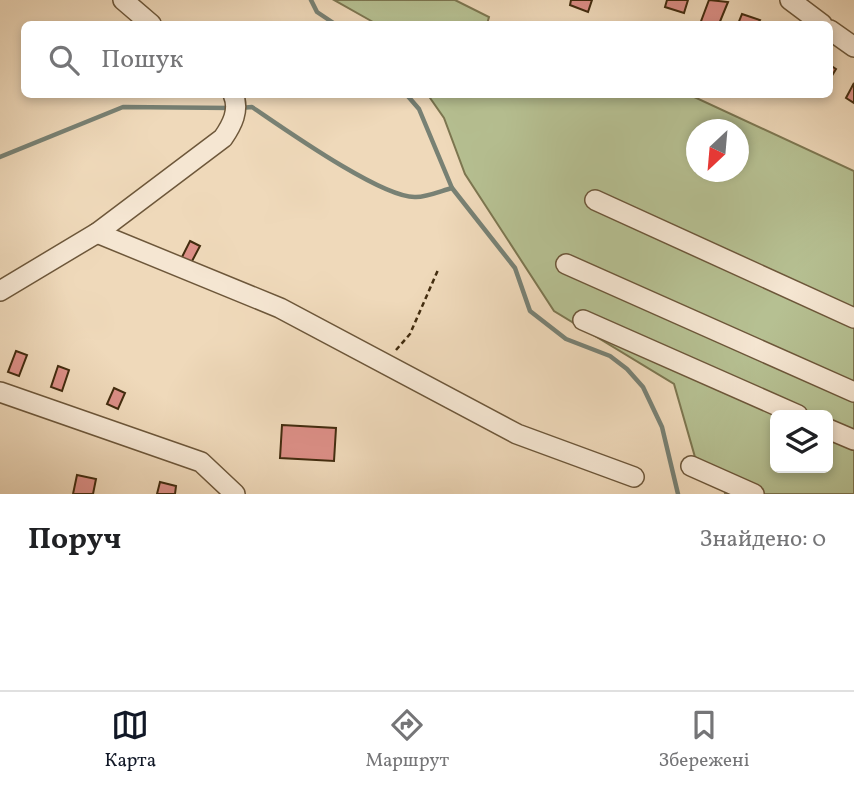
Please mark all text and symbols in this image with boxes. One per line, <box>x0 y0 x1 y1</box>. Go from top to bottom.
search box <box>21 21 833 98</box>
icon: search <box>45 41 83 79</box>
text: Пошук <box>101 42 183 78</box>
north arrow <box>686 119 749 182</box>
map controls <box>770 410 833 473</box>
button: layers <box>770 410 833 473</box>
text: Поруч <box>28 519 121 561</box>
text: Знайдено: 0 <box>699 524 826 556</box>
tab: Карта <box>105 706 156 774</box>
tab: Маршрут <box>365 706 449 774</box>
tab: Збережені <box>658 706 749 774</box>

